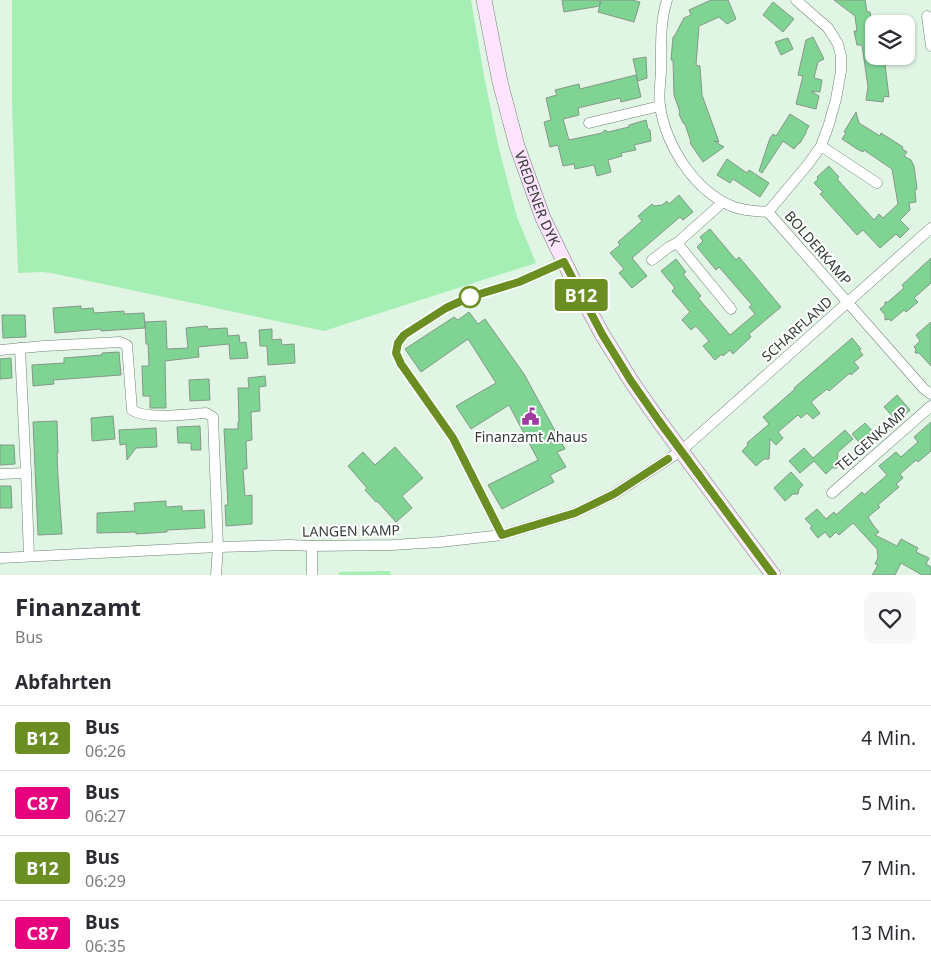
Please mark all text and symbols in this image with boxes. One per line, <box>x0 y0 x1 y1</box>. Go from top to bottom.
map controls <box>865 15 915 65</box>
button: layers <box>865 15 915 65</box>
street label: VREDENER DYK <box>511 148 565 249</box>
street label: BOLDERKAMP <box>781 206 856 289</box>
line badge: B12 <box>552 279 610 311</box>
text: B12 <box>565 283 597 307</box>
unlabelled marker <box>459 286 481 308</box>
street label: SCHARFLAND <box>757 292 836 365</box>
street label: TELGENKAMP <box>831 402 912 475</box>
public building icon: Finanzamt Ahaus <box>521 407 541 427</box>
place label: Finanzamt Ahaus <box>474 427 588 446</box>
street label: LANGEN KAMP <box>302 520 400 541</box>
text: Finanzamt <box>15 590 141 623</box>
button: heart <box>864 592 916 644</box>
text: Bus <box>15 626 43 648</box>
text: Abfahrten <box>15 669 112 695</box>
text: Bus <box>85 714 120 740</box>
text: 4 Min. <box>861 725 916 751</box>
text: B12 <box>26 726 59 750</box>
text: 06:26 <box>85 740 126 762</box>
text: Bus <box>85 779 120 805</box>
text: 5 Min. <box>861 790 916 816</box>
text: C87 <box>26 791 59 815</box>
text: 06:27 <box>85 805 126 827</box>
text: Bus <box>85 844 120 870</box>
text: 7 Min. <box>861 855 916 881</box>
text: B12 <box>26 856 59 880</box>
text: 06:29 <box>85 870 126 892</box>
text: Bus <box>85 909 120 935</box>
text: 13 Min. <box>850 920 916 946</box>
text: C87 <box>26 921 59 945</box>
text: 06:35 <box>85 935 126 957</box>

